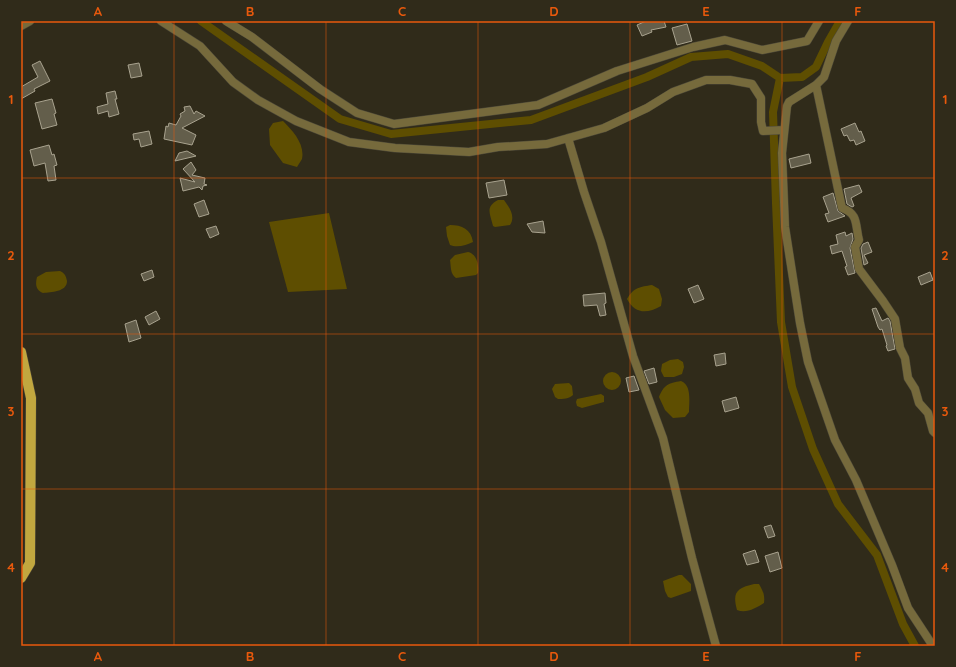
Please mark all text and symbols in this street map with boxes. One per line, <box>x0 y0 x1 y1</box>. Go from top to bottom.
text: A <box>94 3 103 19</box>
text: B <box>246 3 254 19</box>
text: C <box>398 3 406 19</box>
text: D <box>549 3 559 19</box>
text: E <box>702 3 710 19</box>
text: F <box>854 3 862 19</box>
text: 1 <box>8 91 14 107</box>
text: 1 <box>942 91 948 107</box>
text: 2 <box>7 247 15 263</box>
text: 2 <box>941 247 949 263</box>
text: 3 <box>8 403 15 419</box>
text: 3 <box>942 403 949 419</box>
text: 4 <box>7 559 15 575</box>
text: 4 <box>941 559 949 575</box>
text: A <box>94 648 103 664</box>
text: B <box>246 648 254 664</box>
text: C <box>398 648 406 664</box>
text: D <box>549 648 559 664</box>
text: E <box>702 648 710 664</box>
text: F <box>854 648 862 664</box>

